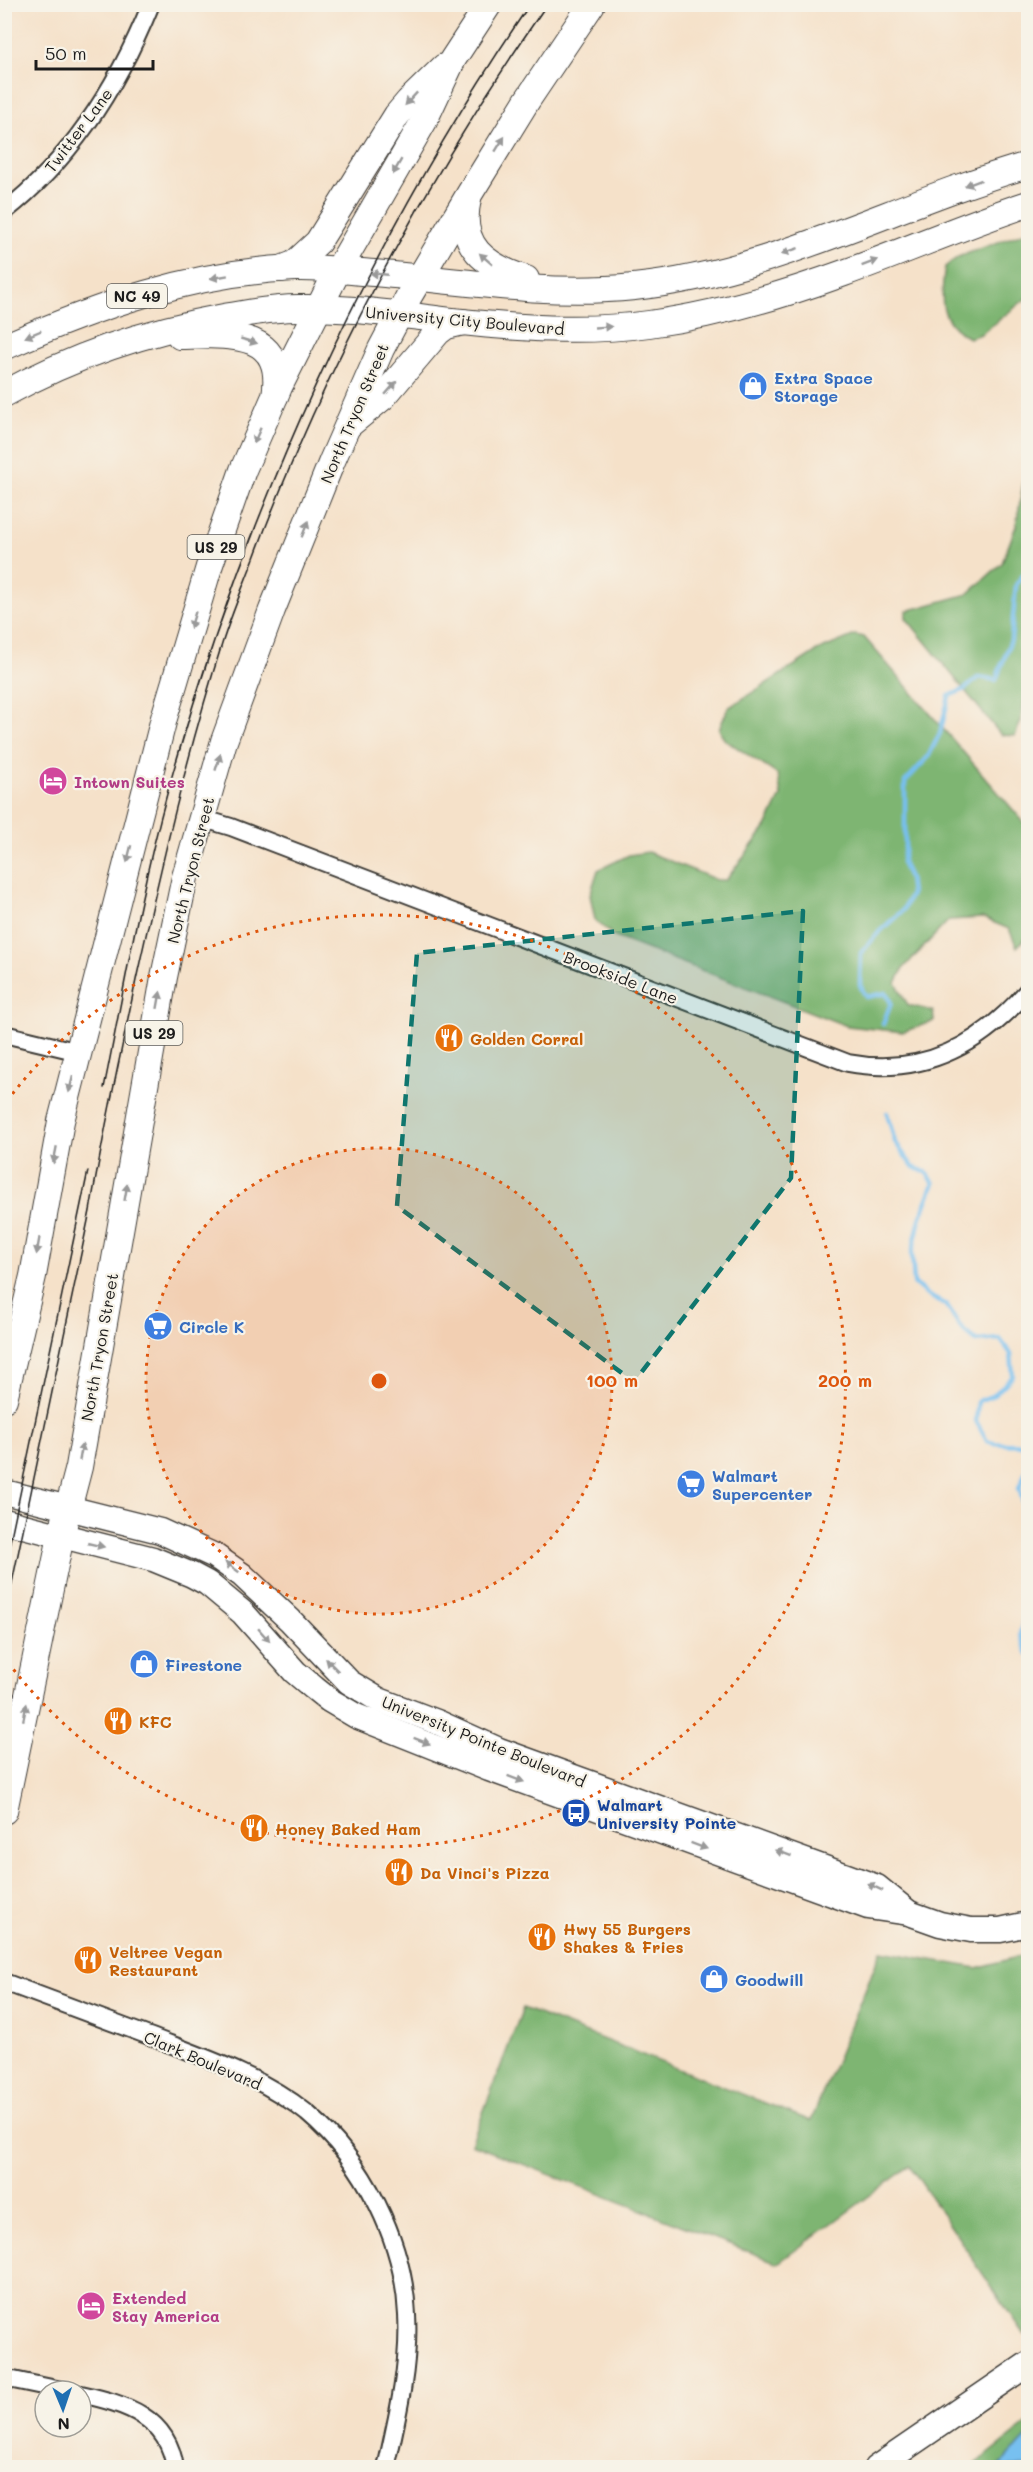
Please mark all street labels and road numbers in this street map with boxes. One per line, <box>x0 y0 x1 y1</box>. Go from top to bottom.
street label: Twitter Lane <box>39 84 117 176</box>
road number: NC 49 <box>107 284 167 308</box>
street label: University City Boulevard <box>365 301 565 339</box>
street label: North Tryon Street <box>315 340 393 486</box>
road number: US 29 <box>188 535 244 559</box>
street label: North Tryon Street <box>162 795 218 945</box>
street label: Brookside Lane <box>561 946 681 1008</box>
road number: US 29 <box>126 1021 182 1045</box>
street label: North Tryon Street <box>76 1271 122 1423</box>
street label: University Pointe Boulevard <box>379 1690 589 1792</box>
street label: Clark Boulevard <box>141 2026 265 2094</box>

